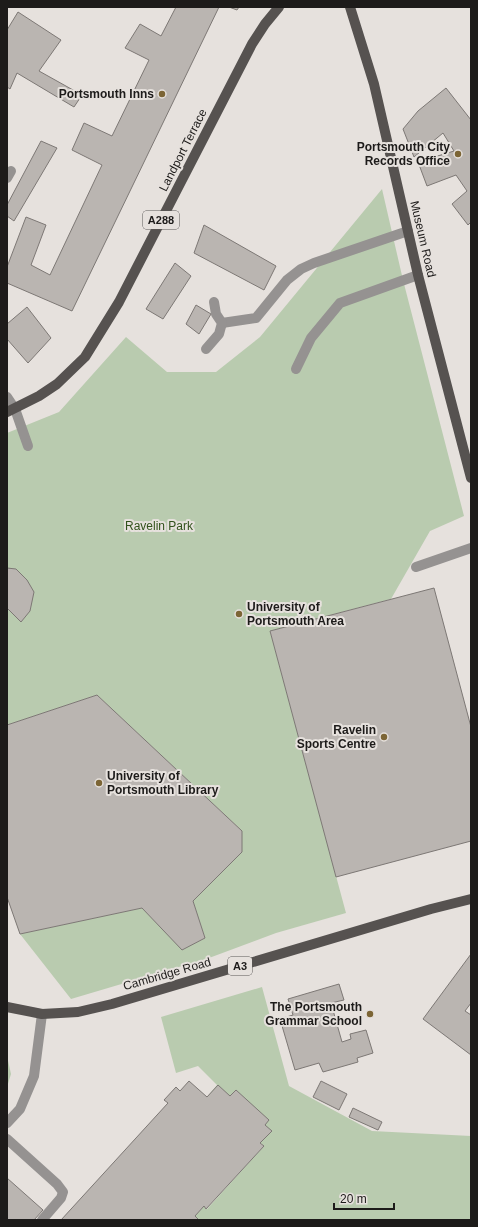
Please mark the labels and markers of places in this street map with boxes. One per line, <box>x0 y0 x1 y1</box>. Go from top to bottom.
place label: Portsmouth Inns <box>59 87 154 101</box>
marker: Portsmouth Inns <box>157 89 167 99</box>
place label: Portsmouth City Records Office <box>357 140 450 168</box>
marker: Portsmouth City Records Office <box>453 149 463 159</box>
place label: University of Portsmouth Area <box>247 600 344 628</box>
marker: University of Portsmouth Area <box>234 609 244 619</box>
place label: Ravelin Sports Centre <box>297 723 376 751</box>
marker: Ravelin Sports Centre <box>379 732 389 742</box>
place label: University of Portsmouth Library <box>107 769 219 797</box>
marker: University of Portsmouth Library <box>94 778 104 788</box>
place label: The Portsmouth Grammar School <box>265 1000 362 1028</box>
marker: The Portsmouth Grammar School <box>365 1009 375 1019</box>

